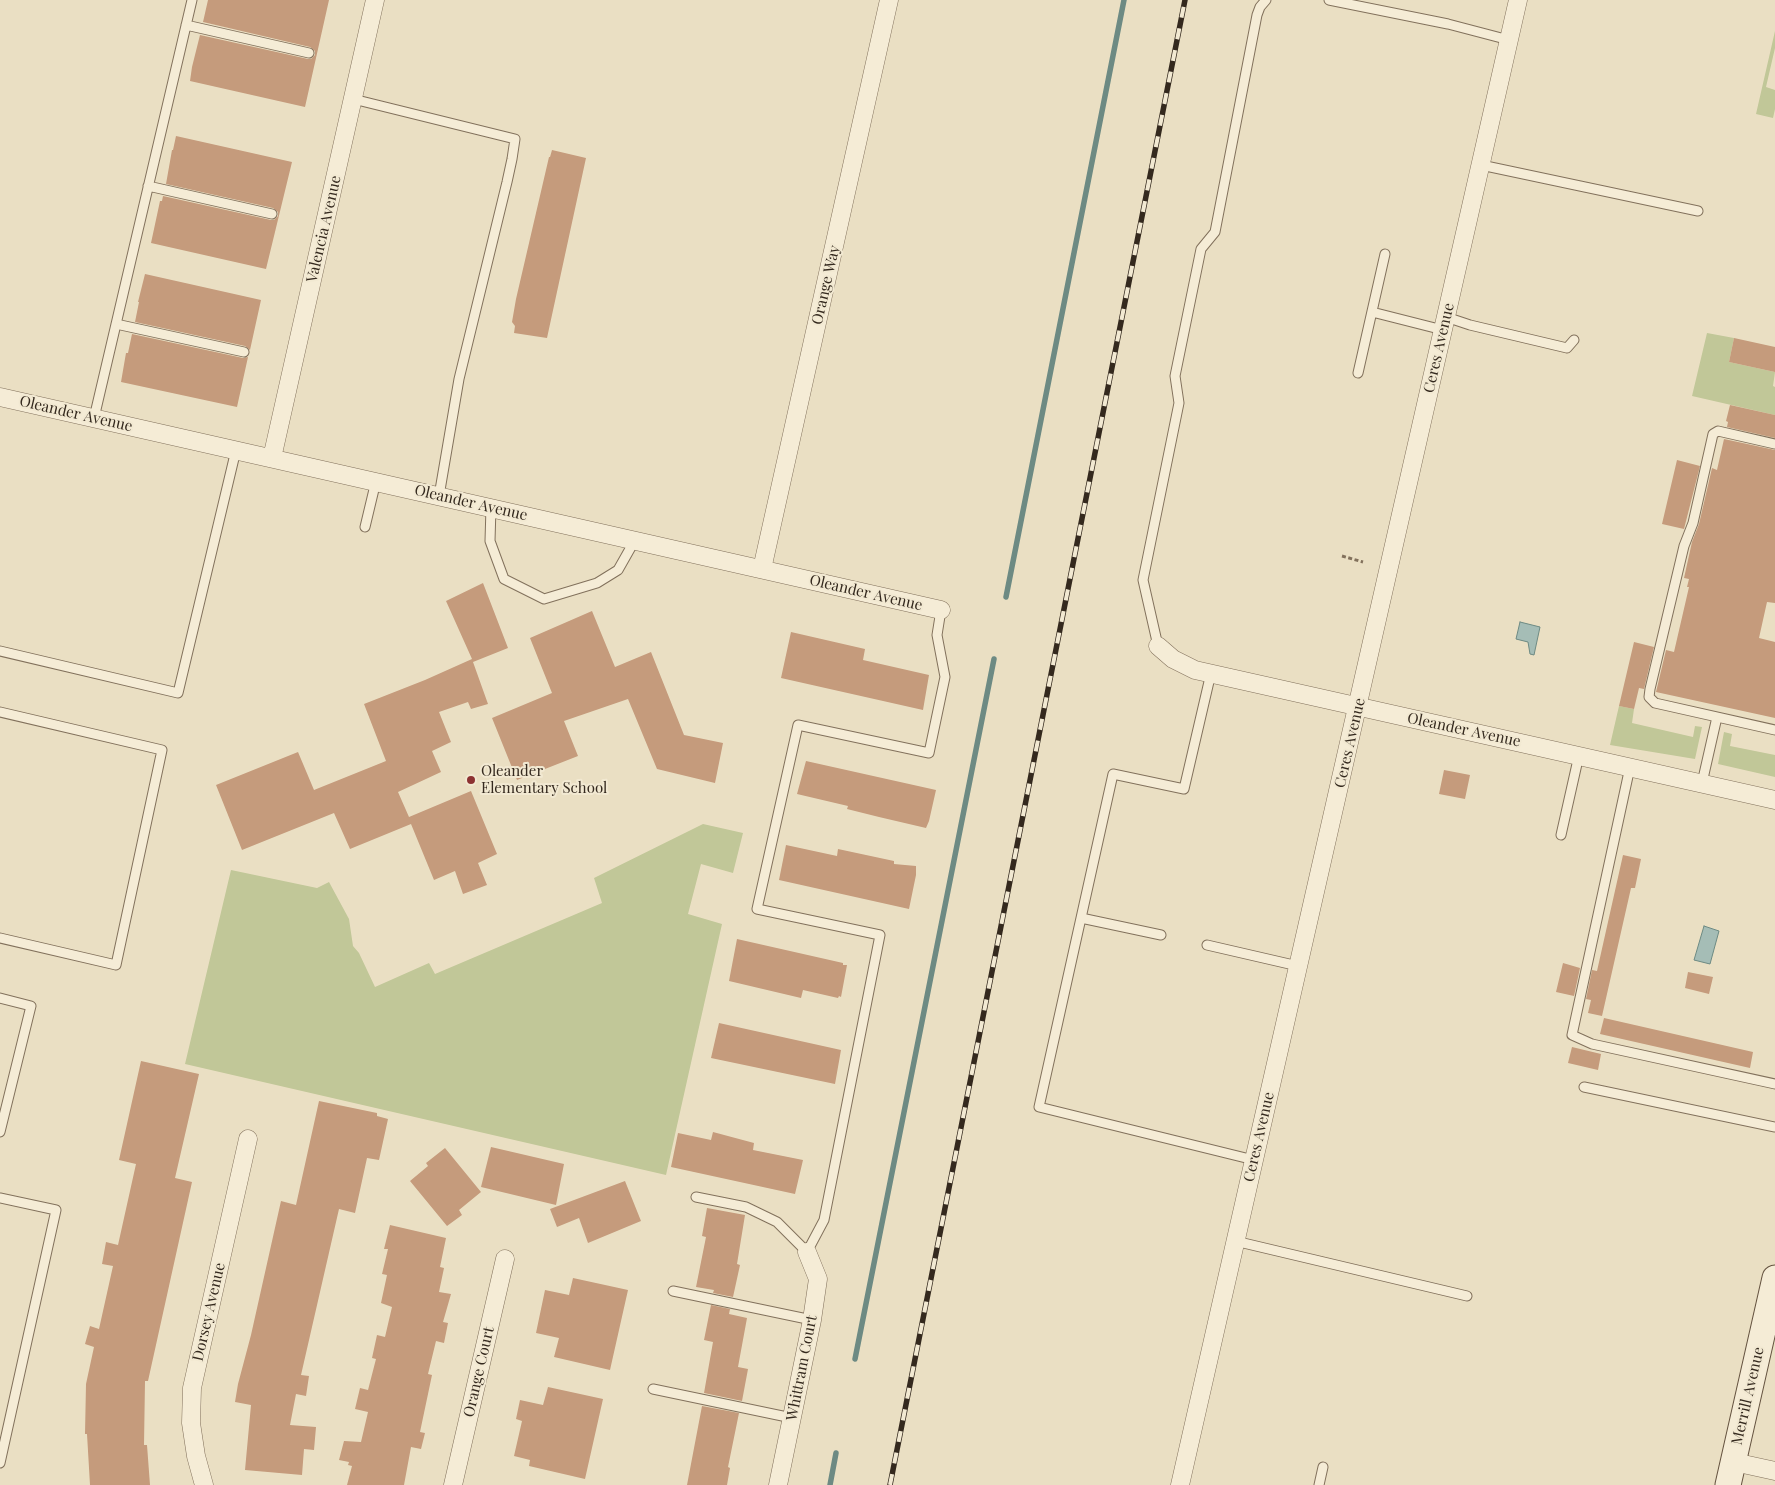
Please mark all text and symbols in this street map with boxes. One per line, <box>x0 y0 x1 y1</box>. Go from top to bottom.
street label: Valencia Avenue <box>303 174 345 284</box>
street label: Orange Way <box>808 244 844 326</box>
street label: Ceres Avenue <box>1420 301 1458 395</box>
street label: Oleander Avenue <box>18 392 134 436</box>
street label: Oleander Avenue <box>413 481 529 525</box>
street label: Oleander Avenue <box>808 571 924 615</box>
street label: Ceres Avenue <box>1331 696 1369 790</box>
street label: Oleander Avenue <box>1406 709 1522 751</box>
place label: Oleander Elementary School <box>481 762 607 797</box>
marker: Oleander Elementary School <box>465 774 477 786</box>
street label: Ceres Avenue <box>1240 1090 1278 1184</box>
street label: Dorsey Avenue <box>189 1261 229 1363</box>
street label: Whittram Court <box>783 1314 821 1422</box>
street label: Orange Court <box>460 1325 498 1419</box>
street label: Merrill Avenue <box>1728 1345 1768 1447</box>

